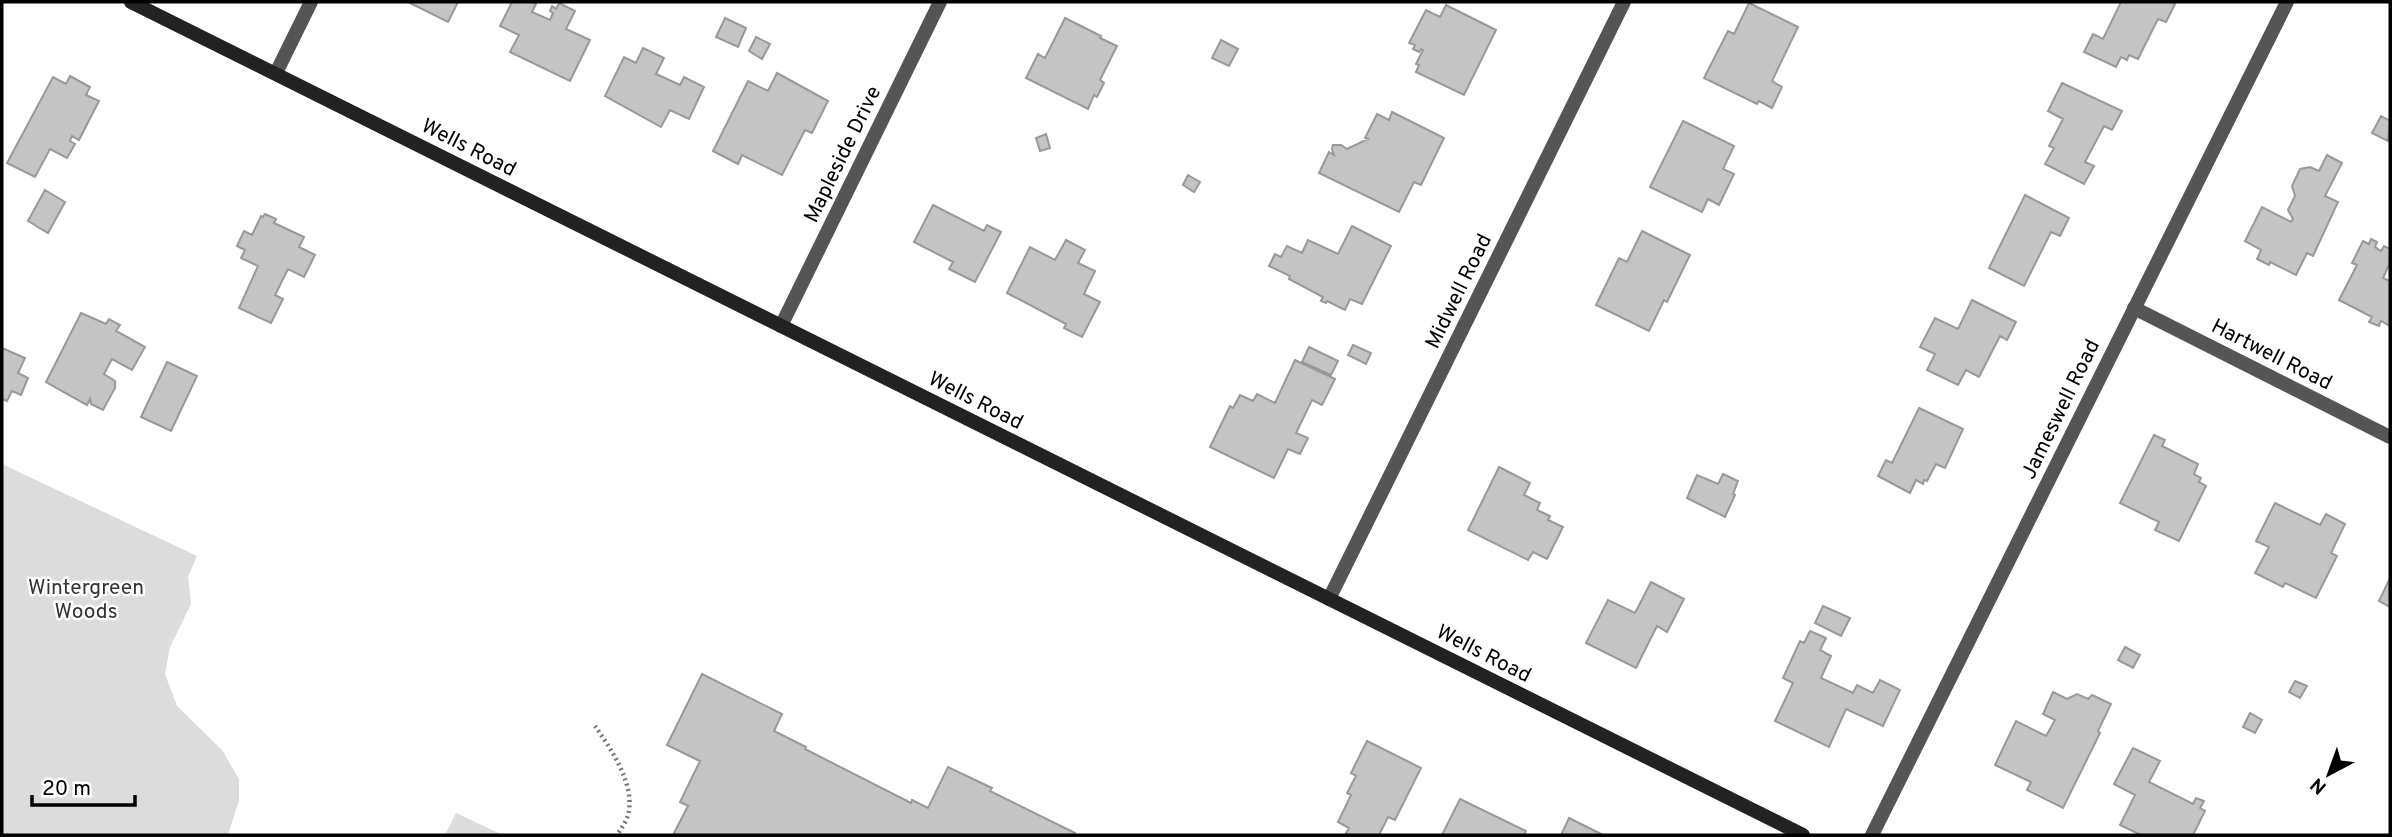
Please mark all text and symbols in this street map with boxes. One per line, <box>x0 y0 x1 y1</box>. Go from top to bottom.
street label: Mapleside Drive <box>799 82 888 228</box>
street label: Wells Road <box>416 113 520 184</box>
street label: Midwell Road <box>1420 230 1499 354</box>
street label: Hartwell Road <box>2206 313 2336 397</box>
street label: Jameswell Road <box>2016 335 2107 484</box>
street label: Wells Road <box>923 366 1027 437</box>
park label: Wintergreen Woods <box>28 575 144 626</box>
street label: Wells Road <box>1431 619 1535 690</box>
north arrow <box>2294 739 2364 809</box>
scale bar <box>32 764 135 808</box>
text: N <box>2306 772 2332 799</box>
text: 20 m <box>42 776 91 803</box>

